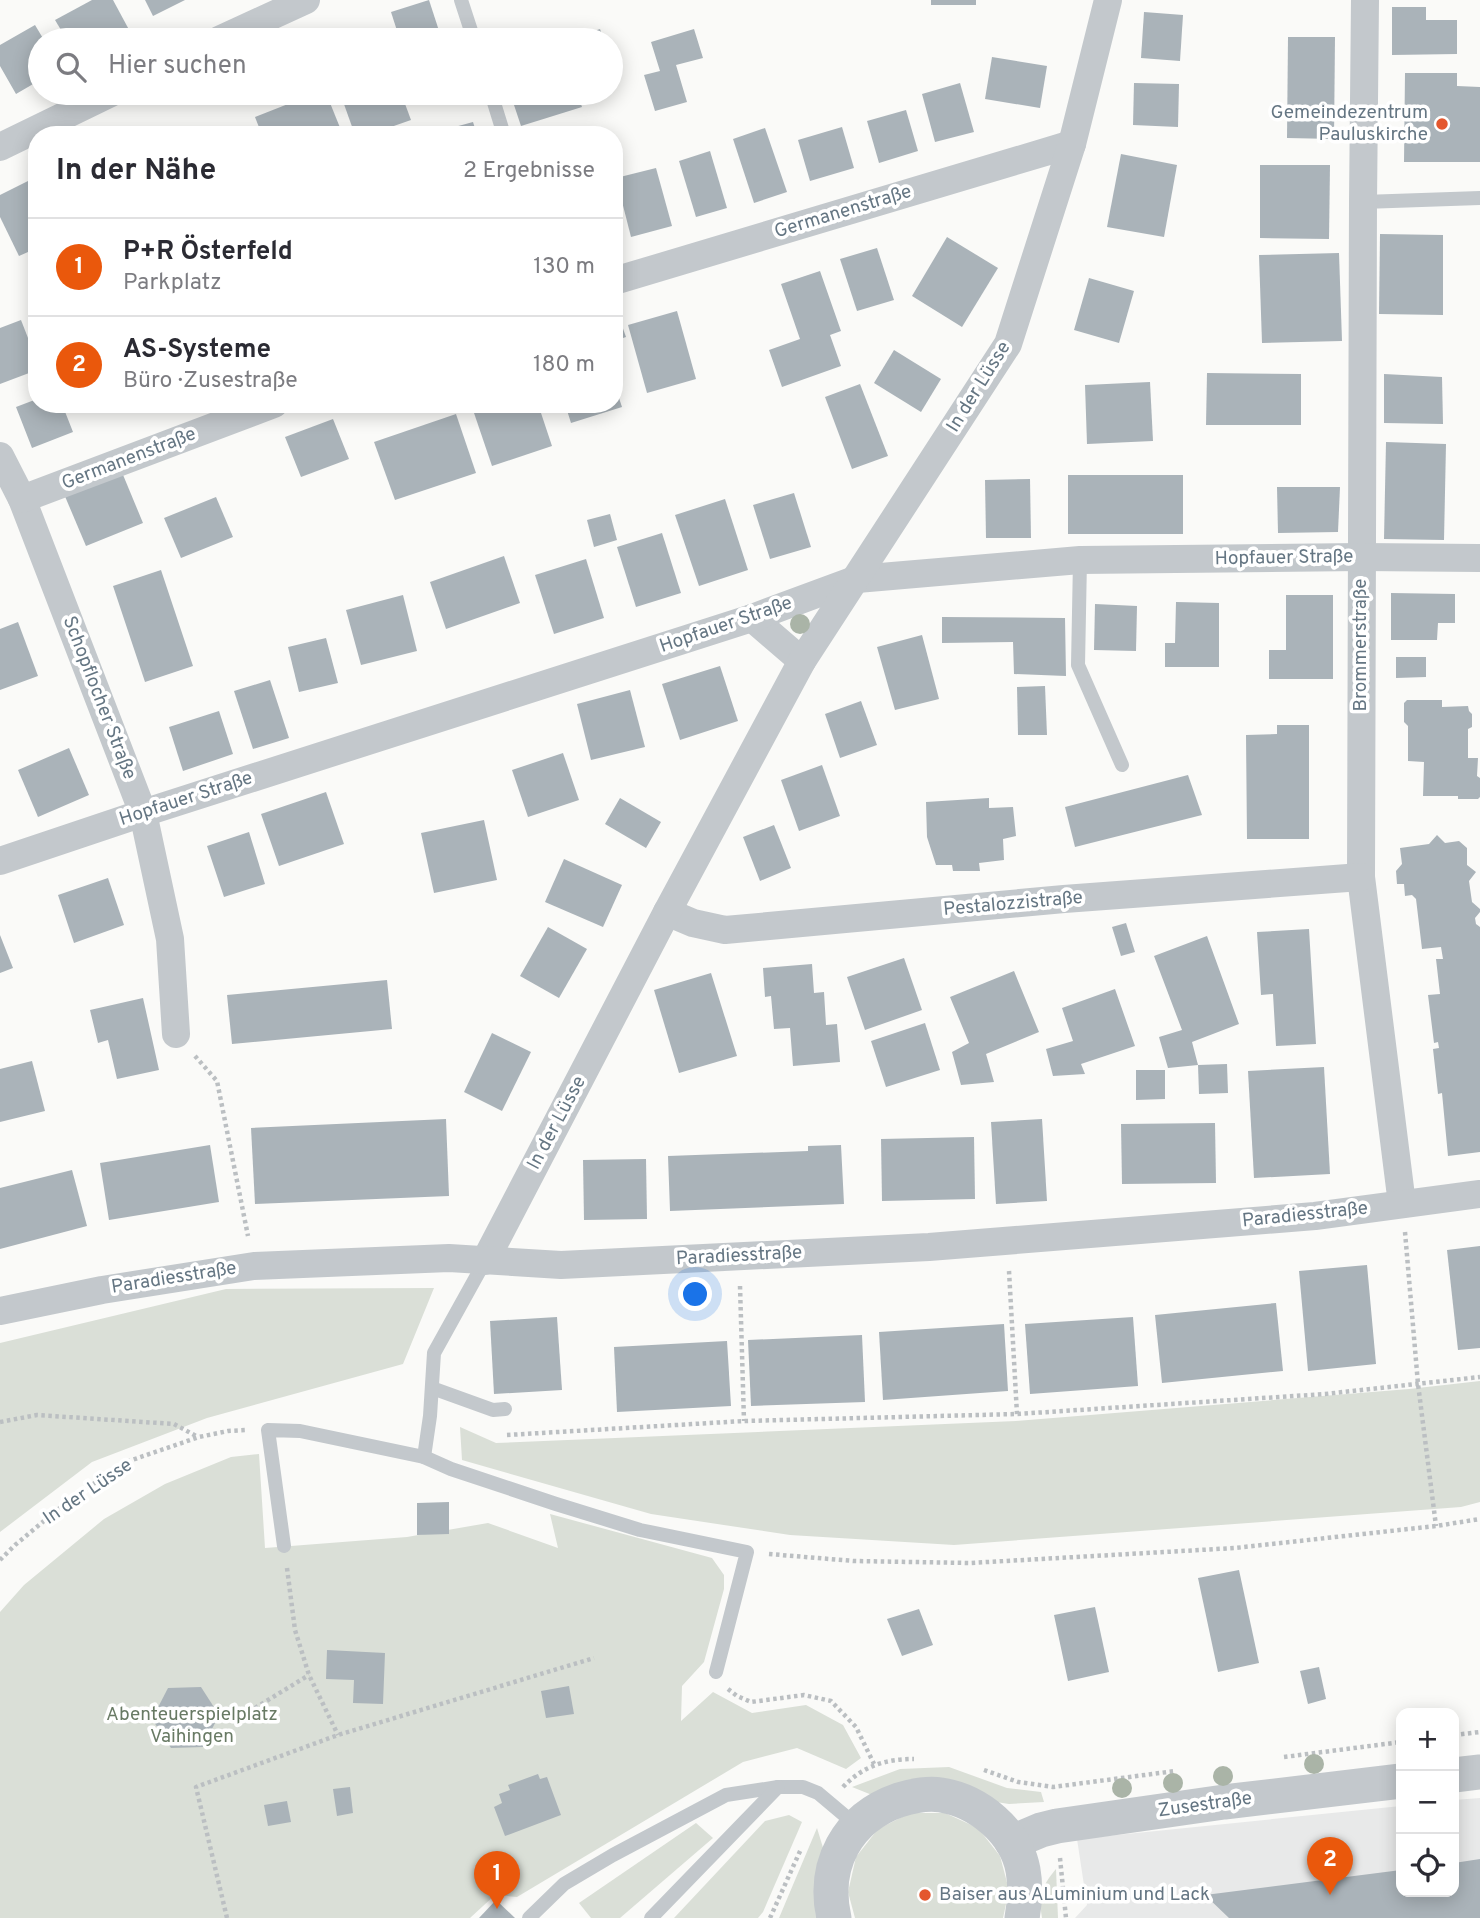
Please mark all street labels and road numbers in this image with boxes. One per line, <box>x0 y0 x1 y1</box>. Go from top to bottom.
street label: Germanenstraße <box>772 180 914 244</box>
street label: In der Lüsse <box>942 337 1016 437</box>
street label: Germanenstraße <box>58 422 200 496</box>
street label: Hopfauer Straße <box>1214 545 1354 571</box>
street label: Brommerstraße <box>1349 578 1373 712</box>
street label: Hopfauer Straße <box>656 591 796 659</box>
street label: Schopflocher Straße <box>57 613 141 783</box>
street label: Hopfauer Straße <box>116 766 256 832</box>
street label: Pestalozzistraße <box>942 886 1084 922</box>
street label: In der Lüsse <box>522 1072 592 1174</box>
street label: Paradiesstraße <box>1241 1196 1369 1234</box>
street label: Paradiesstraße <box>675 1241 803 1271</box>
street label: Paradiesstraße <box>110 1256 238 1300</box>
street label: In der Lüsse <box>39 1453 137 1531</box>
street label: Zusestraße <box>1157 1787 1253 1823</box>

